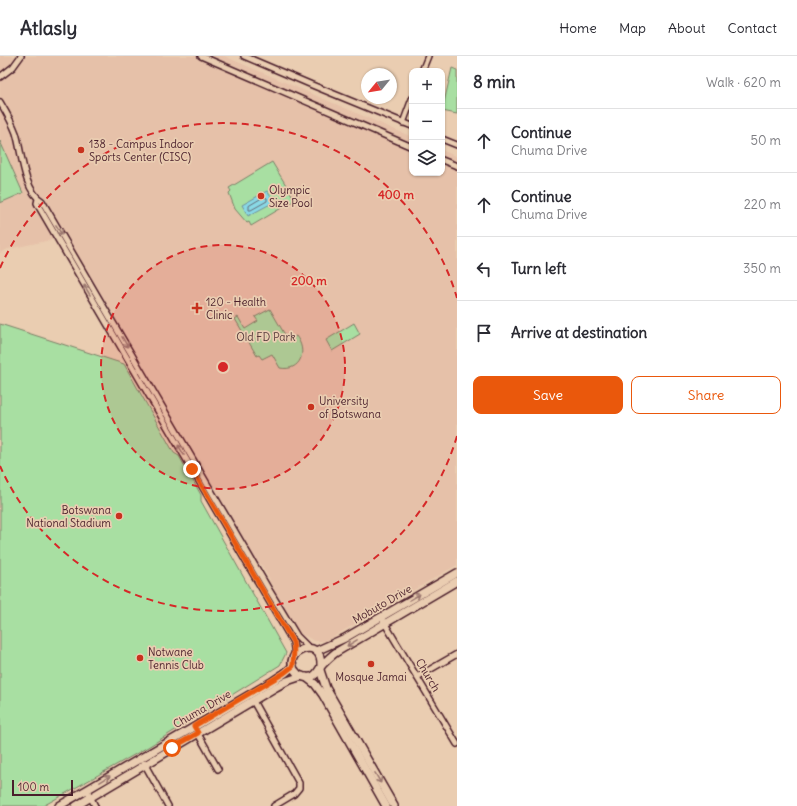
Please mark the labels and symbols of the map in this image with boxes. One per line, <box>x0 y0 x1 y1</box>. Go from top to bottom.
north arrow <box>361 68 397 104</box>
place label: 138 - Campus Indoor Sports Center (CISC) <box>89 137 194 164</box>
marker: 138 - Campus Indoor Sports Center (CISC) <box>76 145 86 155</box>
place label: Olympic Size Pool <box>269 183 312 210</box>
text: 400 m <box>378 187 415 202</box>
marker: Olympic Size Pool <box>256 191 266 201</box>
one-way arrow <box>56 224 64 236</box>
text: 200 m <box>291 273 327 288</box>
one-way arrow <box>83 284 91 296</box>
place label: 120 - Health Clinic <box>206 295 266 322</box>
marker: 120 - Health Clinic <box>191 302 203 314</box>
park label: Old FD Park <box>236 330 296 344</box>
one-way arrow <box>122 336 130 348</box>
centre of rings <box>216 360 230 374</box>
place label: University of Botswana <box>319 394 381 421</box>
marker: University of Botswana <box>306 402 316 412</box>
one-way arrow <box>177 445 185 457</box>
route end <box>183 460 201 478</box>
place label: Botswana National Stadium <box>26 503 111 530</box>
marker: Botswana National Stadium <box>114 511 124 521</box>
street label: Mobuto Drive <box>350 581 414 627</box>
one-way arrow <box>409 593 421 601</box>
one-way arrow <box>346 639 358 647</box>
place label: Notwane Tennis Club <box>148 645 204 672</box>
marker: Notwane Tennis Club <box>135 653 145 663</box>
street label: Church <box>413 656 443 694</box>
marker: Mosque Jamai <box>366 659 376 669</box>
place label: Mosque Jamai <box>335 670 407 684</box>
street label: Chuma Drive <box>171 687 233 731</box>
route start <box>163 739 181 757</box>
one-way arrow <box>374 772 382 784</box>
one-way arrow <box>99 775 111 783</box>
scale bar <box>12 778 73 797</box>

